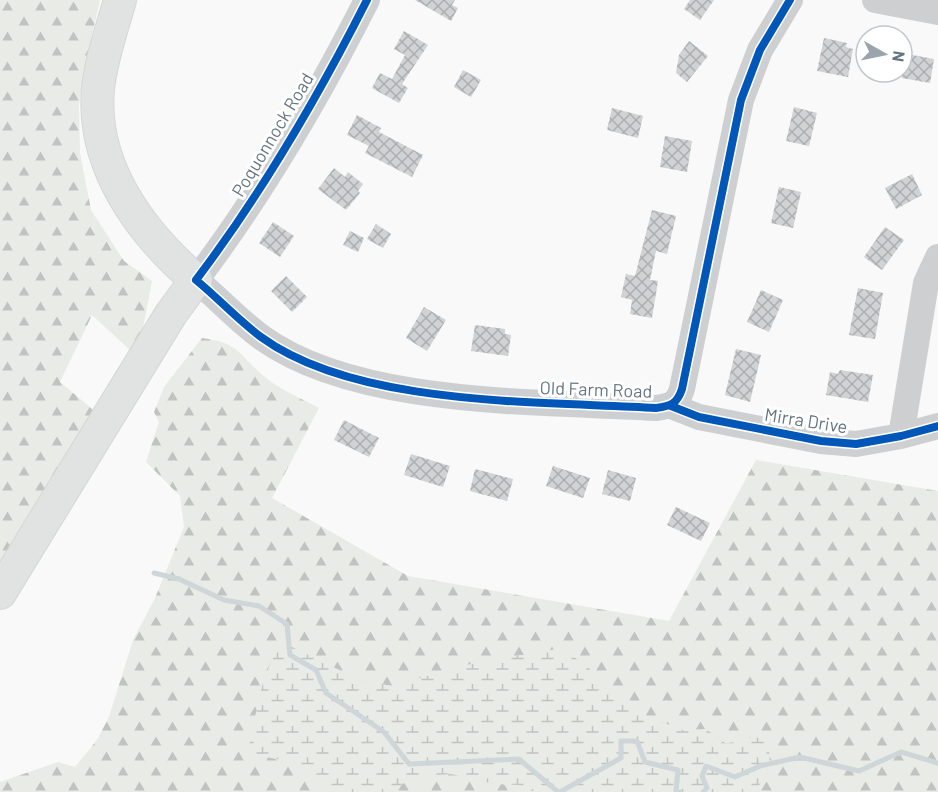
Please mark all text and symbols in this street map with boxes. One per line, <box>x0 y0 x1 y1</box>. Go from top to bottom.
north arrow <box>854 24 914 84</box>
text: N <box>889 50 910 63</box>
street label: Poquonnock Road <box>227 69 318 200</box>
street label: Old Farm Road <box>539 376 653 402</box>
street label: Mirra Drive <box>763 403 849 437</box>

